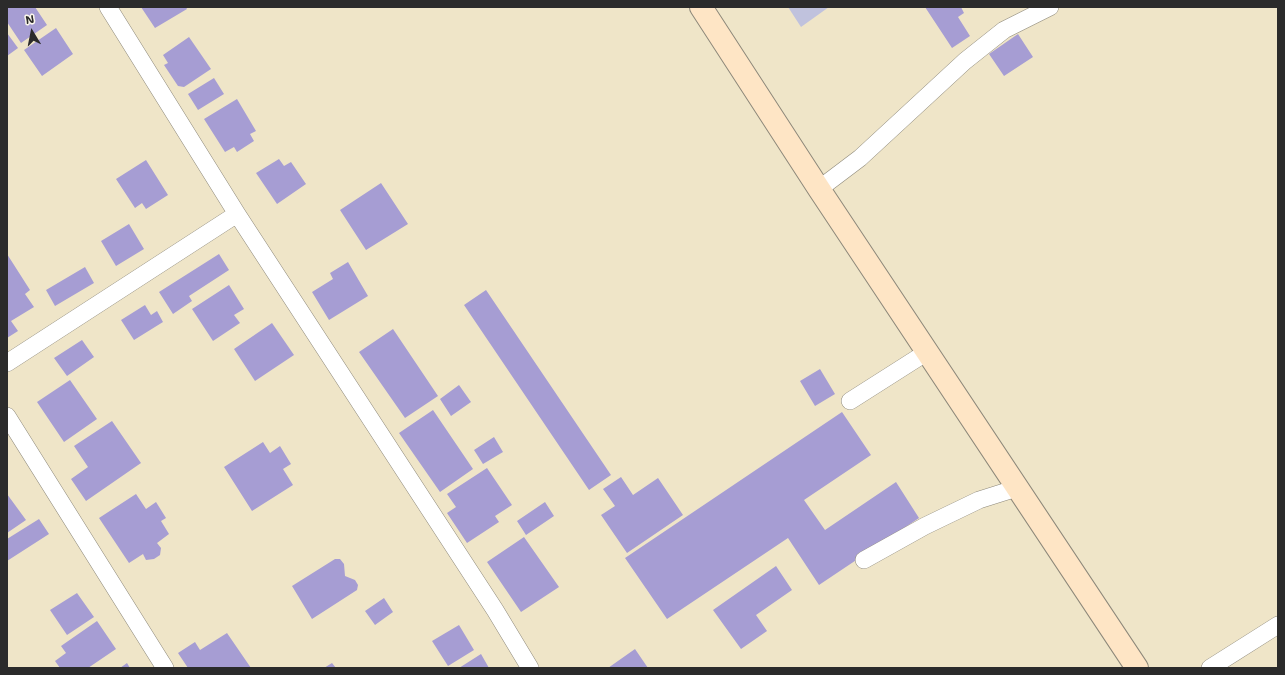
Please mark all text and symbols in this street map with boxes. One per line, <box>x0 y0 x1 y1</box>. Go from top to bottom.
north arrow <box>12 12 52 52</box>
text: N <box>24 12 35 28</box>

